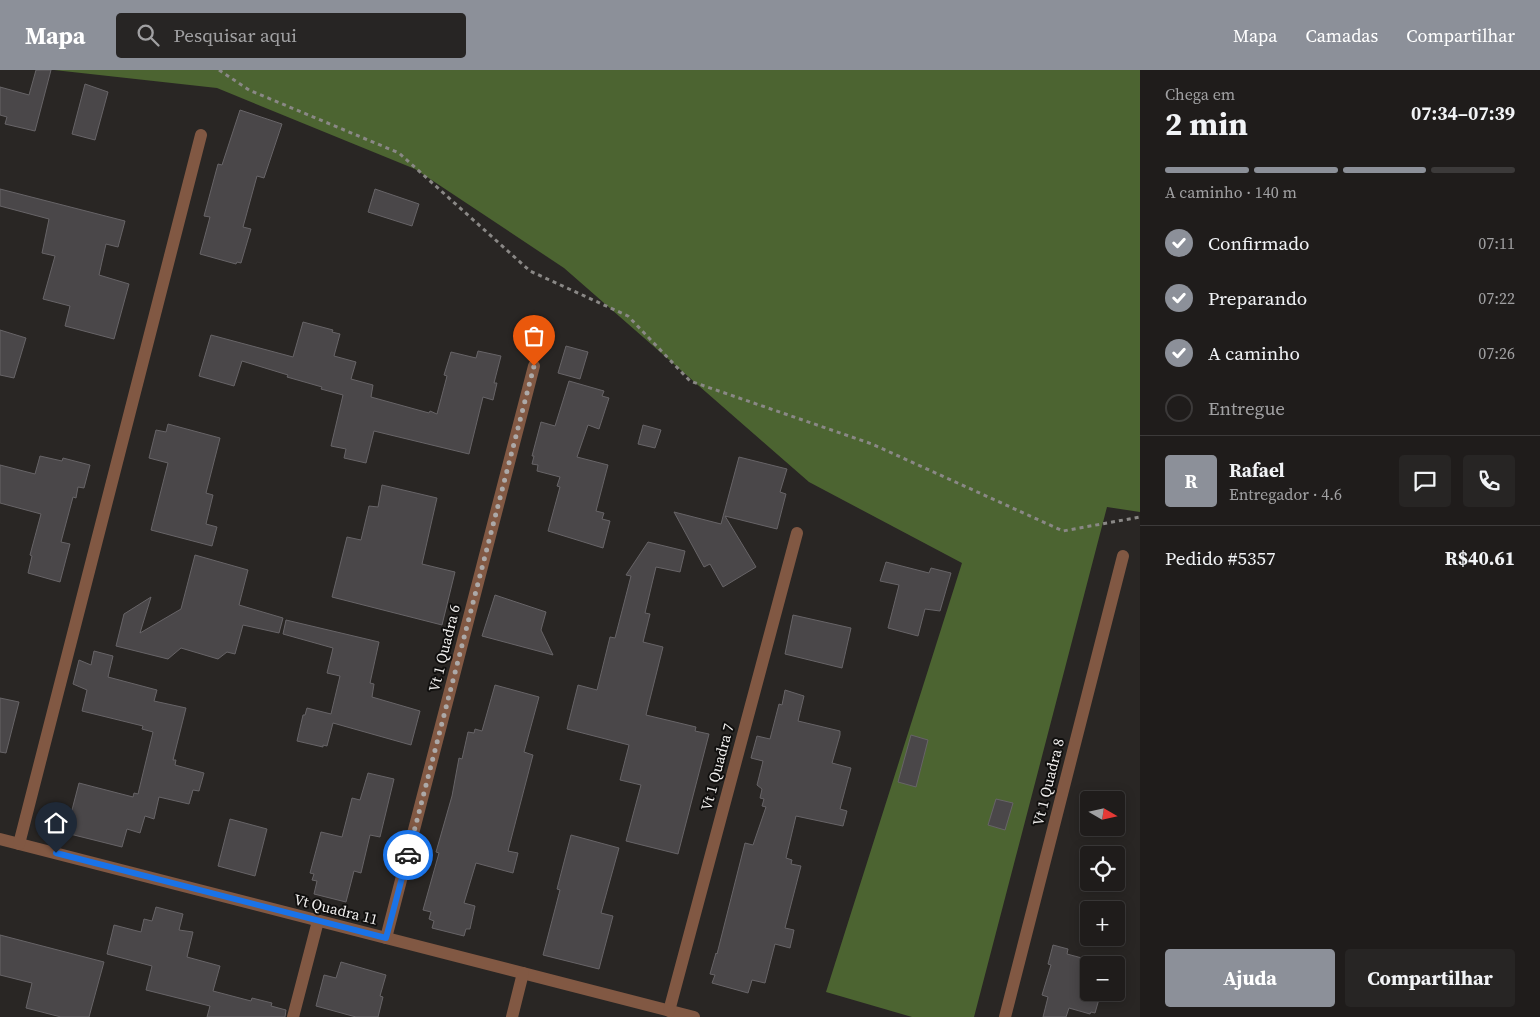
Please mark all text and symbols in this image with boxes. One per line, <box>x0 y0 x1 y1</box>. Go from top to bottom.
search box <box>116 13 466 58</box>
text: Mapa <box>25 19 86 52</box>
icon: search <box>134 21 162 49</box>
text: Pesquisar aqui <box>174 22 297 48</box>
text: Mapa <box>1233 23 1277 48</box>
text: Camadas <box>1305 23 1378 48</box>
text: Compartilhar <box>1406 23 1515 48</box>
text: Chega em <box>1165 83 1235 105</box>
text: 07:34–07:39 <box>1411 100 1515 126</box>
text: 2 min <box>1165 102 1248 146</box>
text: A caminho · 140 m <box>1165 181 1297 203</box>
icon: check <box>1165 229 1193 257</box>
text: Confirmado <box>1208 230 1310 256</box>
text: 07:11 <box>1478 232 1515 254</box>
icon: check <box>1165 284 1193 312</box>
text: Preparando <box>1208 285 1307 311</box>
text: 07:22 <box>1478 287 1515 309</box>
pin <box>513 315 555 366</box>
icon: bag <box>520 322 548 350</box>
icon: check <box>1165 339 1193 367</box>
text: A caminho <box>1208 340 1300 366</box>
text: 07:26 <box>1478 342 1515 364</box>
text: Entregue <box>1208 395 1285 421</box>
button: chat <box>1399 455 1451 507</box>
button: phone <box>1463 455 1515 507</box>
text: Rafael <box>1229 457 1285 483</box>
text: R <box>1185 468 1197 494</box>
text: Entregador · 4.6 <box>1229 483 1342 505</box>
text: Pedido #5357 <box>1165 545 1276 571</box>
text: R$40.61 <box>1445 545 1515 571</box>
street label: Vt 1 Quadra 6 <box>423 602 465 694</box>
street label: Vt 1 Quadra 7 <box>695 721 739 813</box>
street label: Vt 1 Quadra 8 <box>1027 736 1069 828</box>
north arrow <box>1080 791 1125 836</box>
map controls <box>1080 791 1125 1001</box>
pin <box>35 802 77 853</box>
icon: home <box>42 809 70 837</box>
courier <box>383 830 433 880</box>
icon: car <box>394 841 422 869</box>
button: locate <box>1080 846 1125 891</box>
street label: Vt Quadra 11 <box>292 888 380 930</box>
button: + <box>1080 901 1125 946</box>
button: Ajuda <box>1165 949 1335 1007</box>
button: Compartilhar <box>1345 949 1515 1007</box>
button: − <box>1080 956 1125 1001</box>

